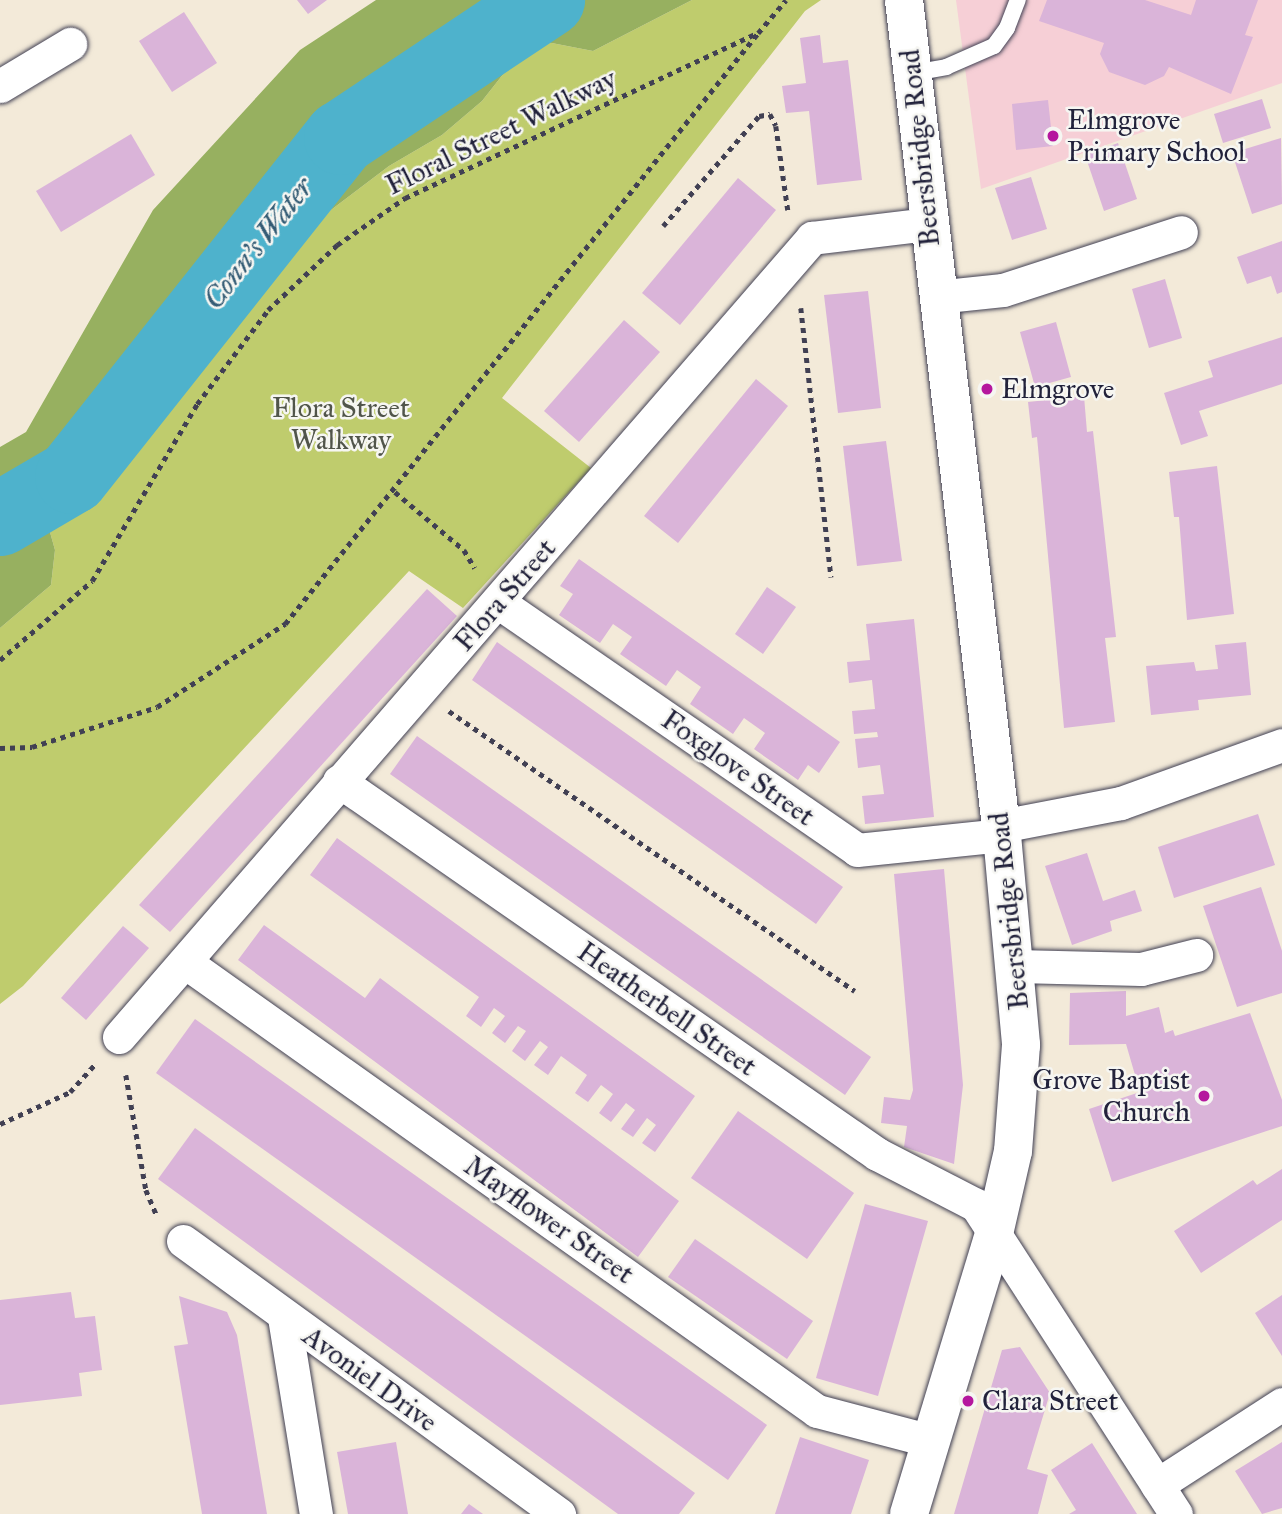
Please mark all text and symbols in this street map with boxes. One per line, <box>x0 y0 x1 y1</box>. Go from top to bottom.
street label: Beersbridge Road <box>893 47 947 249</box>
street label: Floral Street Walkway <box>380 62 622 202</box>
place label: Elmgrove Primary School <box>1067 103 1246 169</box>
marker: Elmgrove Primary School <box>1045 128 1061 144</box>
water label: Conn's Water <box>195 170 321 316</box>
place label: Elmgrove <box>1001 372 1114 406</box>
marker: Elmgrove <box>979 381 995 397</box>
park label: Flora Street Walkway <box>272 391 410 457</box>
street label: Flora Street <box>447 532 563 658</box>
street label: Foxglove Street <box>655 703 821 833</box>
street label: Beersbridge Road <box>982 810 1036 1012</box>
street label: Heatherbell Street <box>571 935 763 1083</box>
place label: Grove Baptist Church <box>1032 1063 1190 1129</box>
marker: Grove Baptist Church <box>1196 1088 1212 1104</box>
street label: Mayflower Street <box>458 1149 640 1291</box>
street label: Avoniel Drive <box>296 1319 444 1439</box>
place label: Clara Street <box>982 1384 1118 1418</box>
marker: Clara Street <box>960 1393 976 1409</box>

